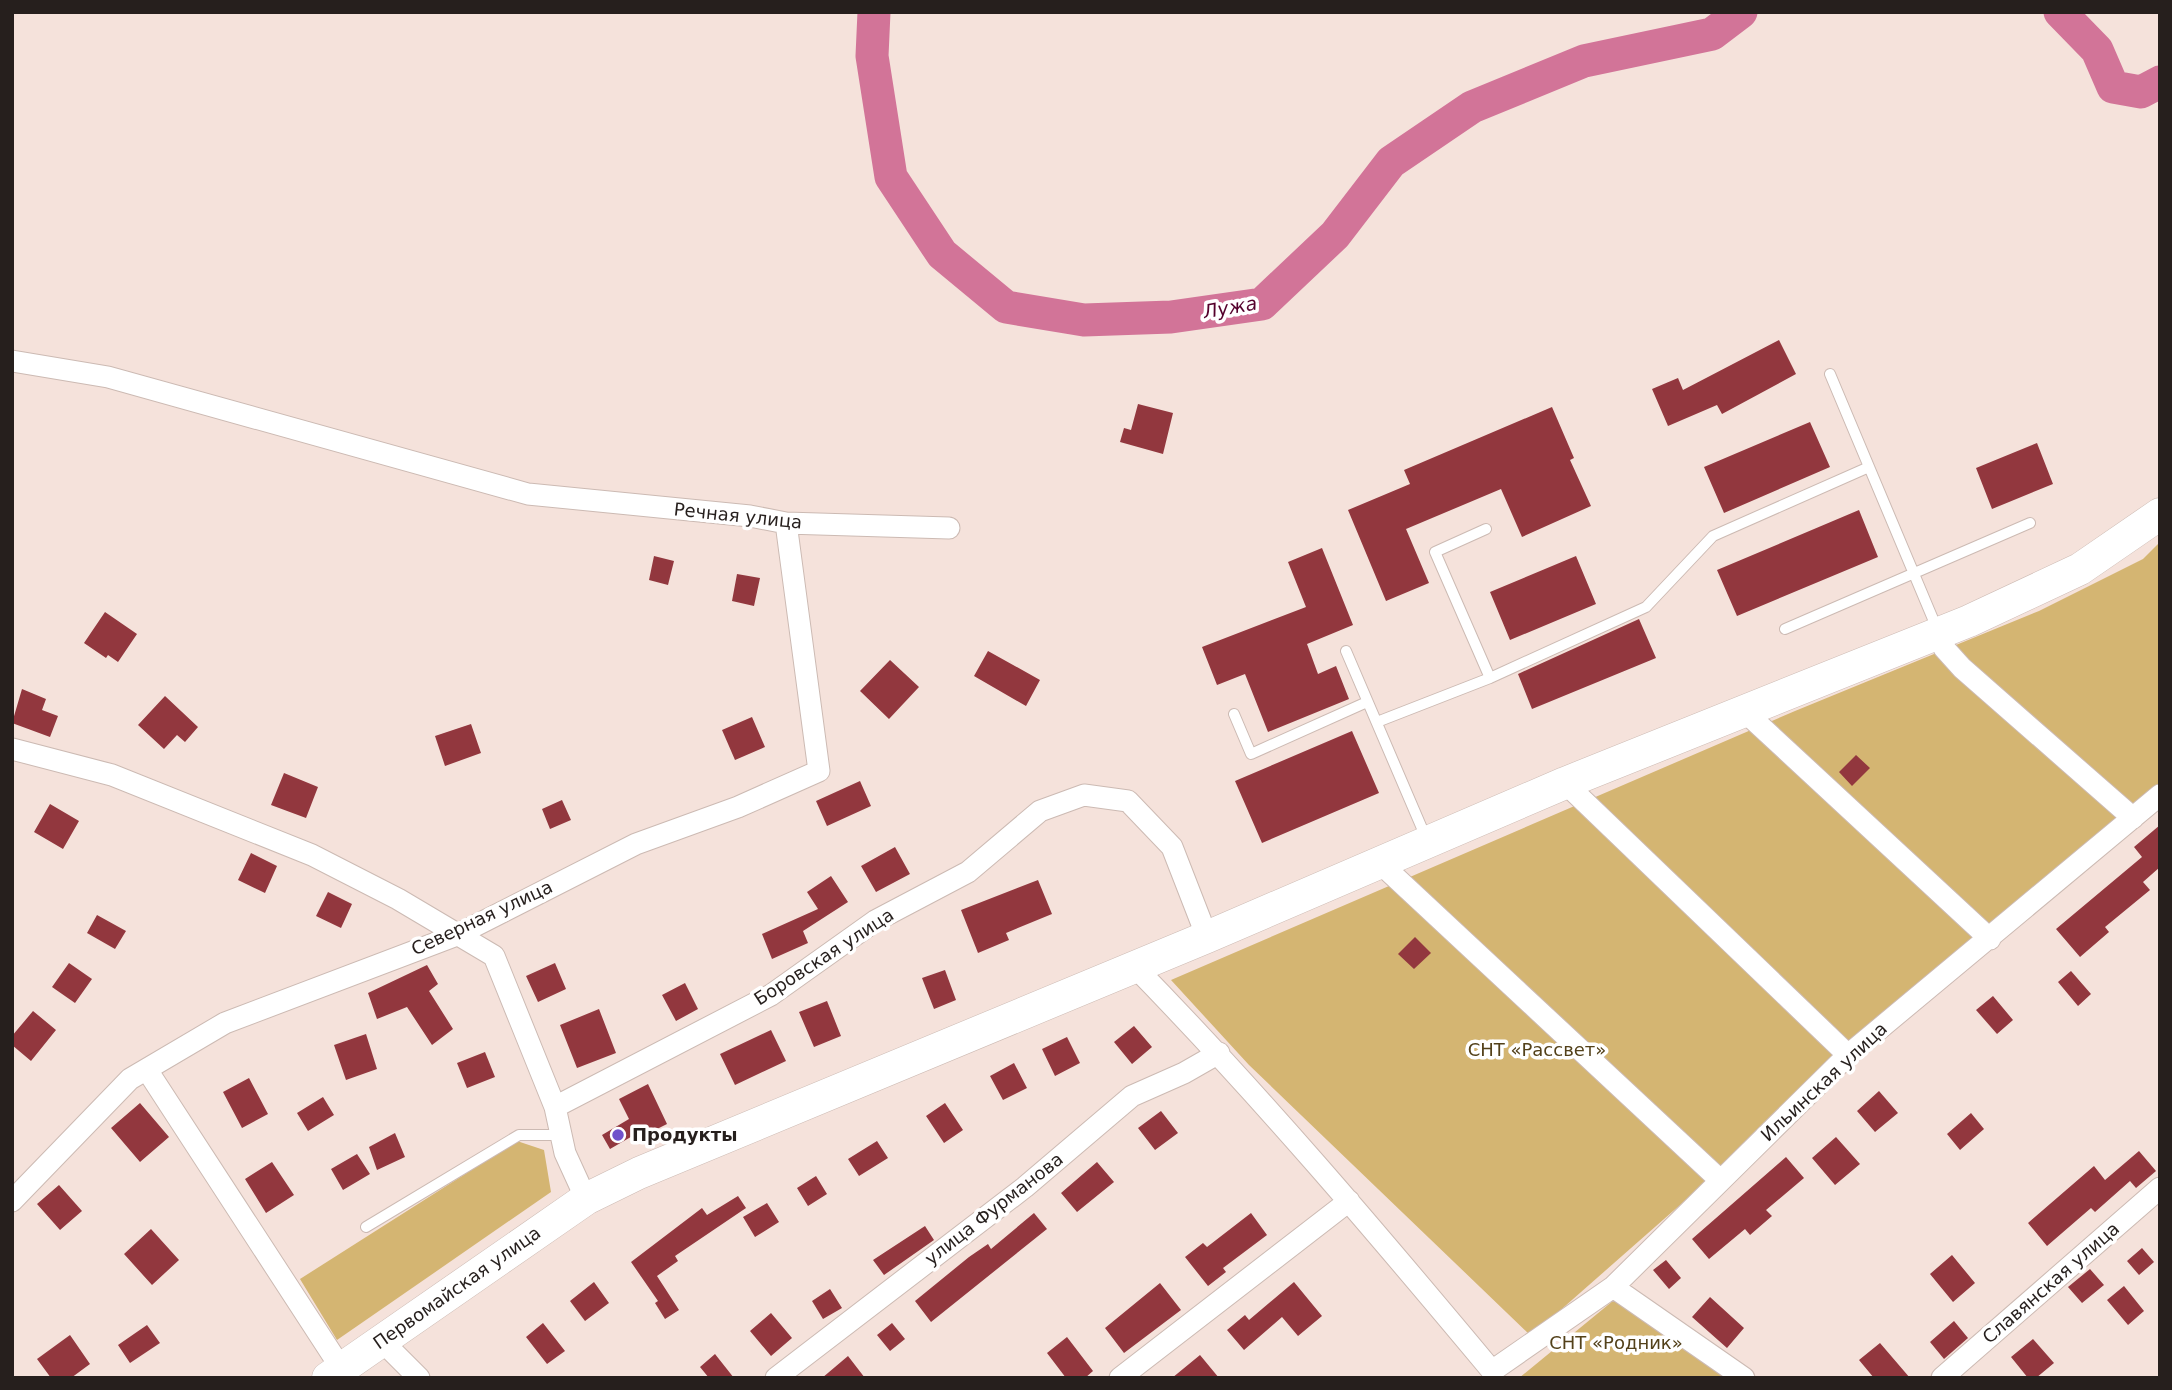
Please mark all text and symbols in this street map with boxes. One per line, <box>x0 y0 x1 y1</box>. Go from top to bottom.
water label: Лужа <box>1200 291 1259 323</box>
street label: Речная улица <box>673 498 803 533</box>
street label: Северная улица <box>408 876 556 959</box>
street label: Боровская улица <box>750 904 897 1009</box>
street label: Ильинская улица <box>1756 1018 1891 1145</box>
park label: СНТ «Рассвет» <box>1468 1039 1606 1060</box>
place label: Продукты <box>632 1124 738 1145</box>
marker: Продукты <box>610 1127 626 1143</box>
street label: улица Фурманова <box>920 1148 1067 1269</box>
street label: Славянская улица <box>1978 1218 2123 1348</box>
street label: Первомайская улица <box>369 1222 544 1353</box>
park label: СНТ «Родник» <box>1549 1332 1683 1353</box>

